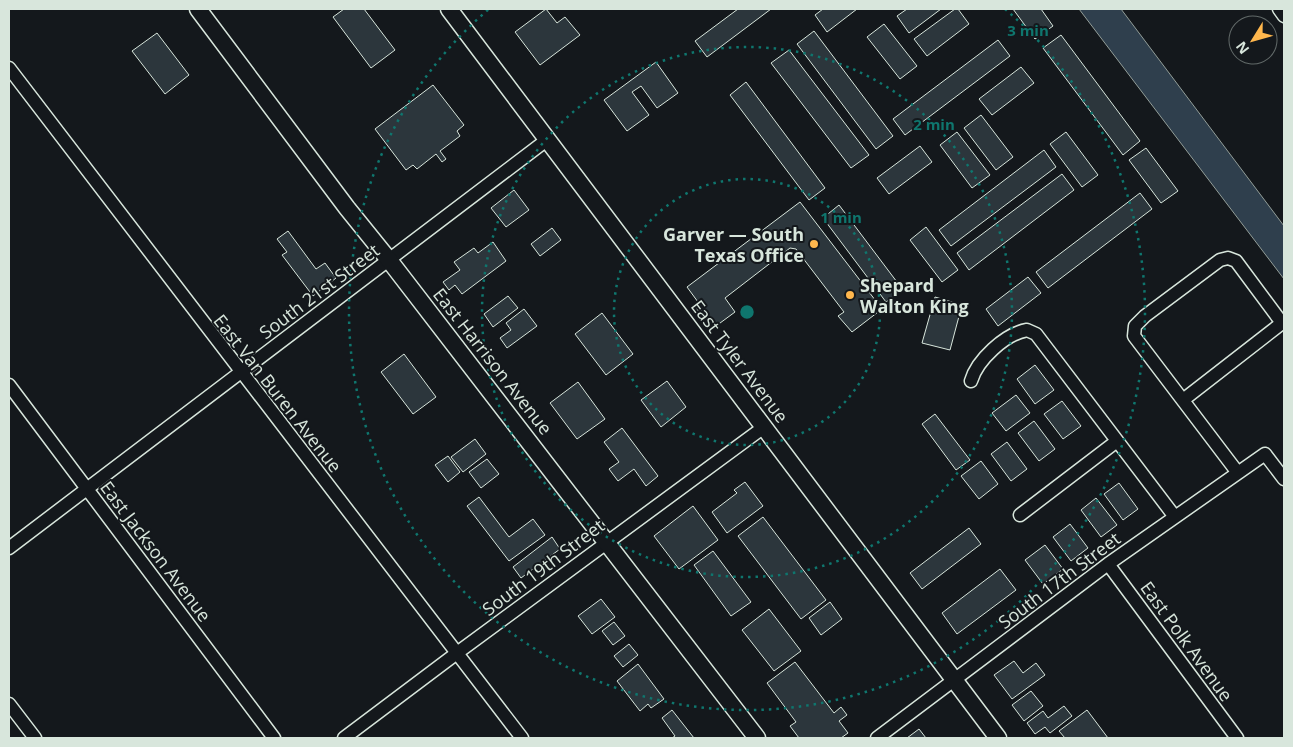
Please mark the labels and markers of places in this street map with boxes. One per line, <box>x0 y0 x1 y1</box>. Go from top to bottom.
place label: Garver — South Texas Office <box>663 222 804 267</box>
marker: Garver — South Texas Office <box>808 238 820 250</box>
place label: Shepard Walton King <box>860 273 969 318</box>
marker: Shepard Walton King <box>844 289 856 301</box>
centre of rings <box>738 303 756 321</box>

